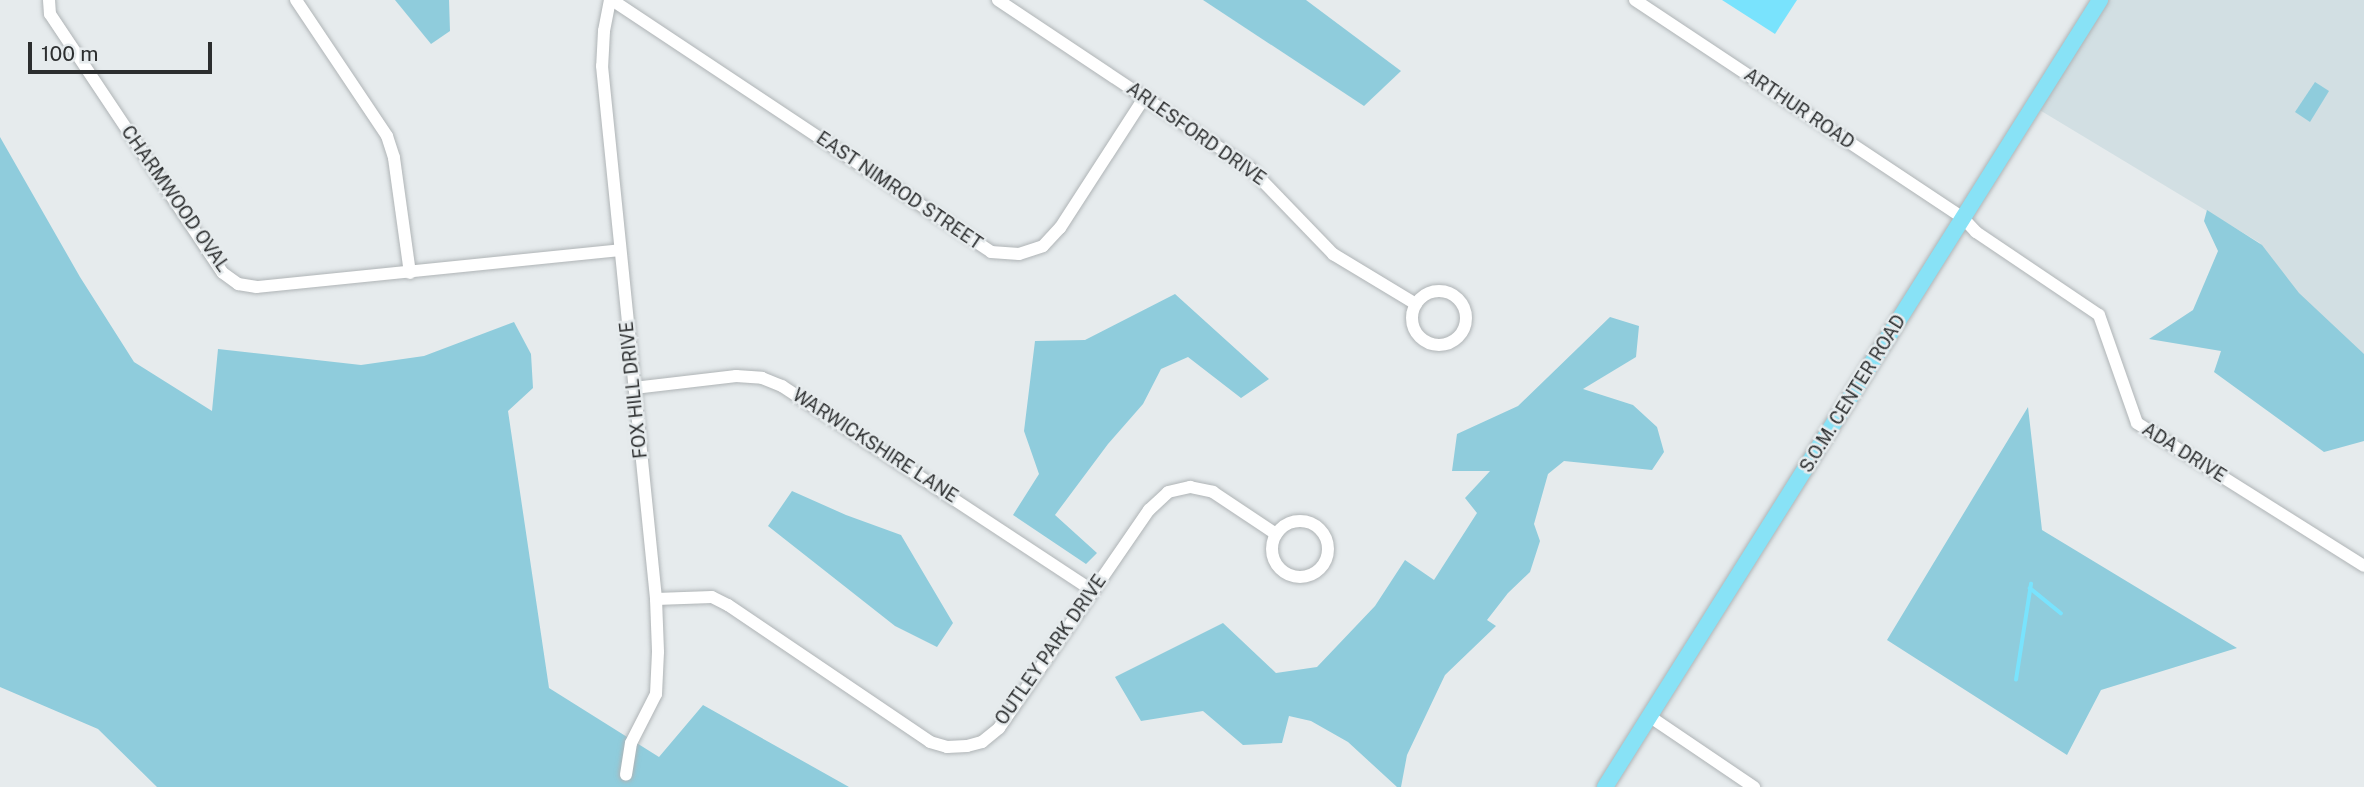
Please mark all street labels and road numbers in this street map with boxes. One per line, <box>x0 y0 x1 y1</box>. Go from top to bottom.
street label: ARTHUR ROAD <box>1740 64 1858 154</box>
street label: ARLESFORD DRIVE <box>1122 78 1270 190</box>
street label: CHARMWOOD OVAL <box>116 122 234 276</box>
street label: EAST NIMROD STREET <box>812 127 986 255</box>
street label: S.O.M. CENTER ROAD <box>1796 311 1910 477</box>
street label: FOX HILL DRIVE <box>616 320 652 460</box>
street label: WARWICKSHIRE LANE <box>788 384 962 508</box>
street label: ADA DRIVE <box>2138 419 2230 487</box>
street label: OUTLEY PARK DRIVE <box>991 571 1111 729</box>

